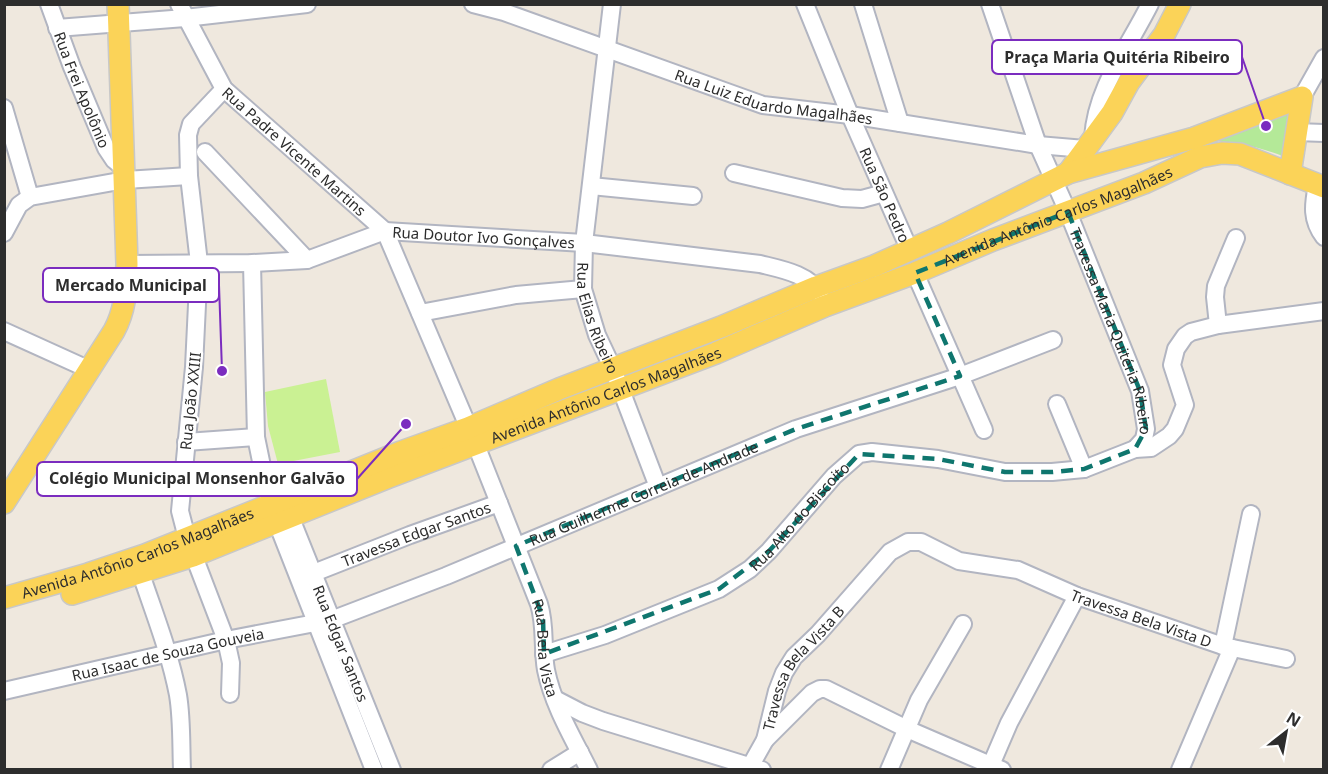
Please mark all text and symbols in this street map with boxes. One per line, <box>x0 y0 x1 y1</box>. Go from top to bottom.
street label: Rua Frei Apolônio <box>50 29 115 151</box>
callout: Praça Maria Quitéria Ribeiro <box>992 40 1242 74</box>
text: Praça Maria Quitéria Ribeiro <box>1004 46 1230 68</box>
street label: Rua Luiz Eduardo Magalhães <box>672 64 874 128</box>
street label: Rua Padre Vicente Martins <box>218 82 371 220</box>
street label: Rua São Pedro <box>855 144 915 246</box>
street label: Avenida Antônio Carlos Magalhães <box>940 161 1175 270</box>
street label: Rua Doutor Ivo Gonçalves <box>392 221 575 252</box>
street label: Travessa Maria Quitéria Ribeiro <box>1065 225 1156 437</box>
street label: Rua Elias Ribeiro <box>573 262 624 377</box>
callout: Mercado Municipal <box>43 268 219 302</box>
text: Mercado Municipal <box>55 274 207 296</box>
street label: Avenida Antônio Carlos Magalhães <box>488 342 724 448</box>
street label: Rua João XXIII <box>175 351 205 451</box>
street label: Rua Guilherme Correia de Andrade <box>526 436 761 550</box>
street label: Rua Alto do Biscoito <box>745 457 853 575</box>
callout: Colégio Municipal Monsenhor Galvão <box>37 462 357 496</box>
text: Colégio Municipal Monsenhor Galvão <box>49 467 345 489</box>
street label: Travessa Edgar Santos <box>339 497 493 571</box>
street label: Avenida Antônio Carlos Magalhães <box>19 502 256 603</box>
street label: Rua Edgar Santos <box>309 582 374 705</box>
street label: Travessa Bela Vista D <box>1068 584 1215 652</box>
street label: Rua Bela Vista <box>528 596 563 700</box>
street label: Travessa Bela Vista B <box>758 601 849 733</box>
street label: Rua Isaac de Souza Gouveia <box>70 623 266 685</box>
north arrow <box>1256 702 1316 762</box>
text: N <box>1282 706 1305 732</box>

